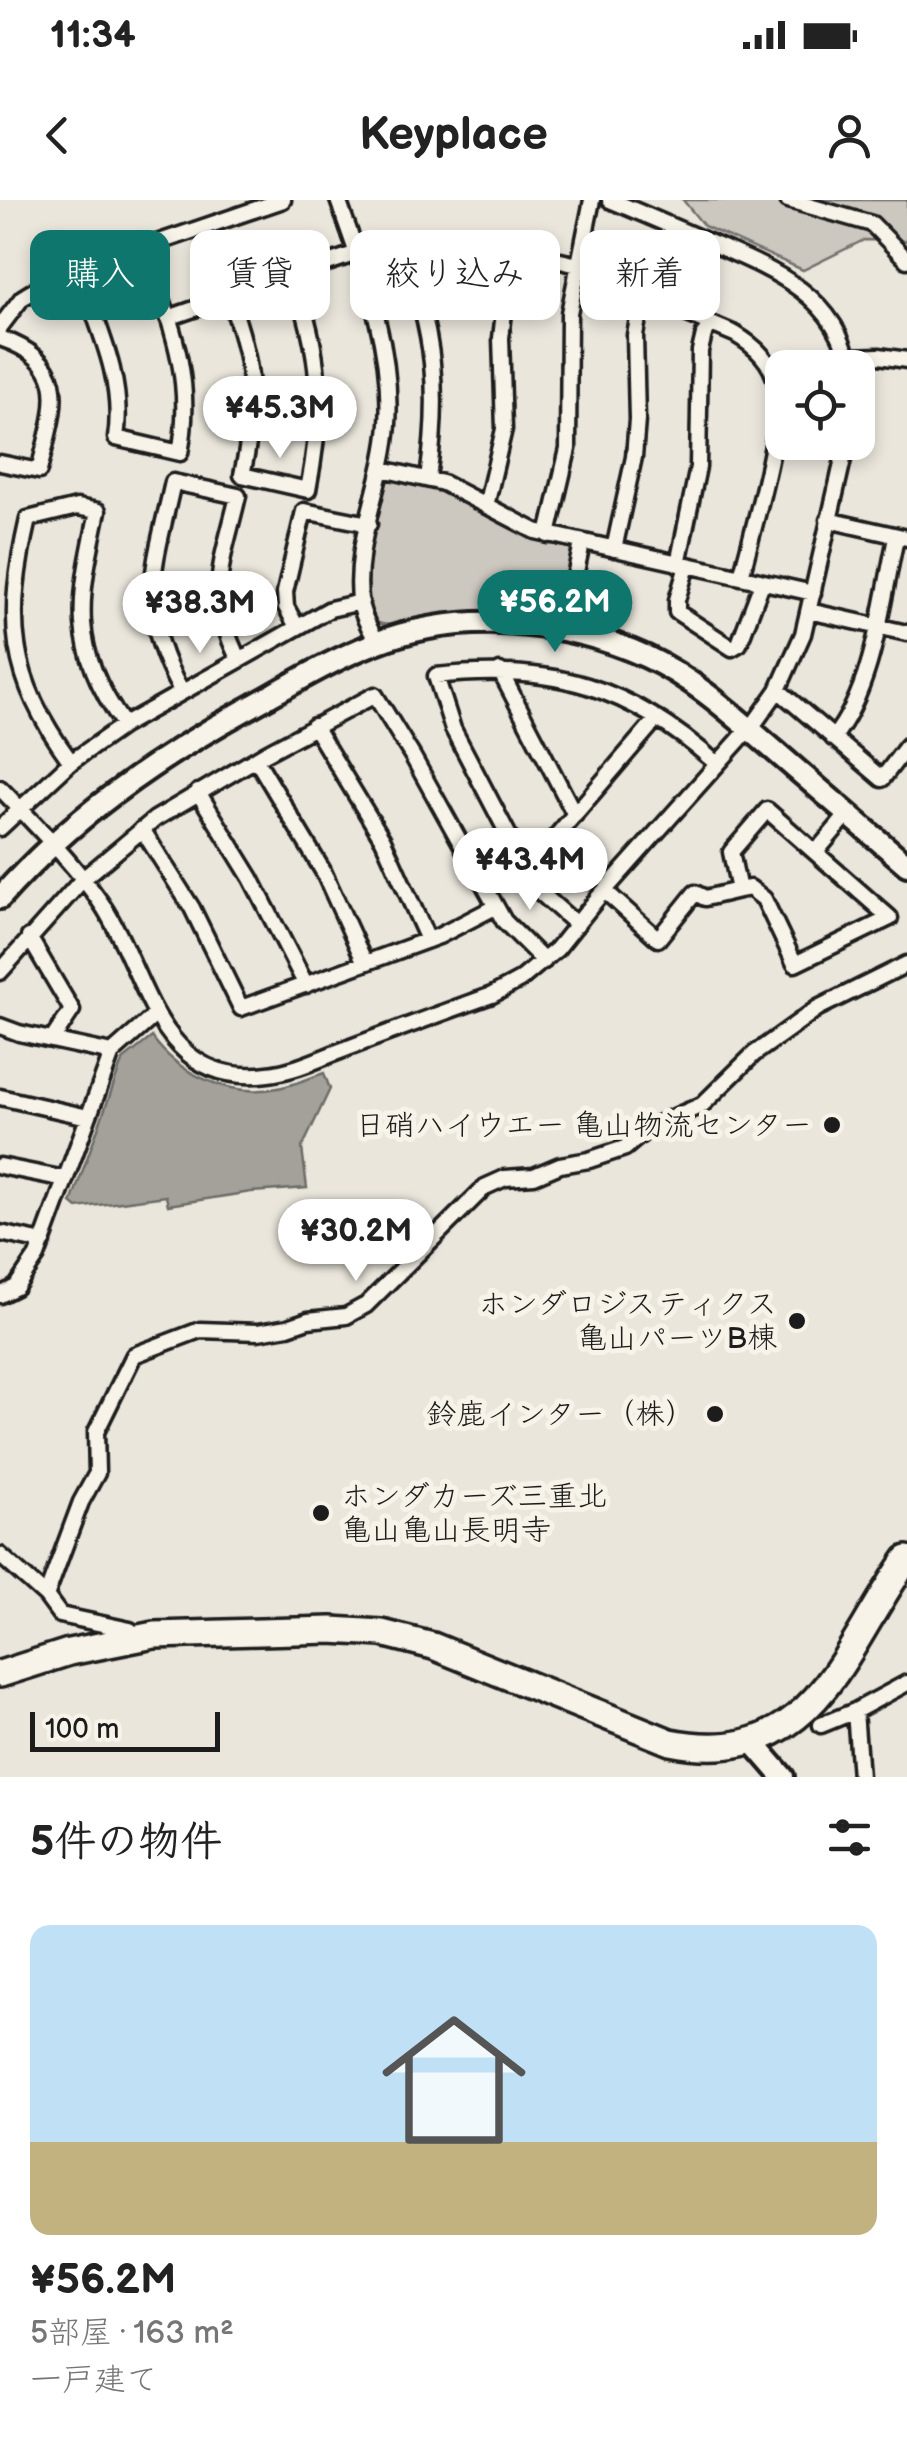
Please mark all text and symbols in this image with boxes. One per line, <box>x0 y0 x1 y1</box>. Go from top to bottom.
text: 11:34 <box>50 13 136 58</box>
icon: back <box>30 108 85 163</box>
text: Keyplace <box>359 108 548 163</box>
icon: person <box>822 108 877 163</box>
chip: 購入 <box>30 230 170 320</box>
chip: 賃貸 <box>190 230 330 320</box>
chip: 絞り込み <box>350 230 560 320</box>
chip: 新着 <box>580 230 720 320</box>
map controls <box>765 350 875 460</box>
button: locate <box>765 350 875 460</box>
pin: ¥45.3M <box>199 376 361 461</box>
text: ¥45.3M <box>225 389 335 428</box>
pin: ¥56.2M <box>474 570 636 655</box>
pin: ¥38.3M <box>119 571 281 656</box>
text: ¥56.2M <box>499 583 611 622</box>
text: ¥38.3M <box>145 584 255 623</box>
pin: ¥43.4M <box>449 828 611 913</box>
text: ¥43.4M <box>475 841 585 880</box>
place label: 日硝ハイウエー 亀山物流センター <box>355 1108 812 1144</box>
marker: 日硝ハイウエー 亀山物流センター <box>821 1114 843 1136</box>
pin: ¥30.2M <box>275 1199 437 1284</box>
text: ¥30.2M <box>300 1212 412 1251</box>
place label: ホンダロジスティクス 亀山パーツB棟 <box>478 1287 777 1357</box>
marker: ホンダロジスティクス 亀山パーツB棟 <box>786 1310 808 1332</box>
place label: 鈴鹿インター（株） <box>426 1397 695 1433</box>
marker: 鈴鹿インター（株） <box>704 1403 726 1425</box>
place label: ホンダカーズ三重北 亀山亀山長明寺 <box>341 1479 607 1549</box>
marker: ホンダカーズ三重北 亀山亀山長明寺 <box>310 1502 332 1524</box>
scale bar <box>30 1707 220 1752</box>
text: 100 m <box>45 1713 119 1746</box>
icon: filters <box>822 1810 877 1865</box>
text: 5件の物件 <box>30 1817 222 1868</box>
icon: home <box>364 1990 544 2170</box>
text: ¥56.2M <box>30 2255 176 2306</box>
text: 5部屋 · 163 m² <box>30 2314 234 2353</box>
text: 一戸建て <box>30 2361 158 2400</box>

